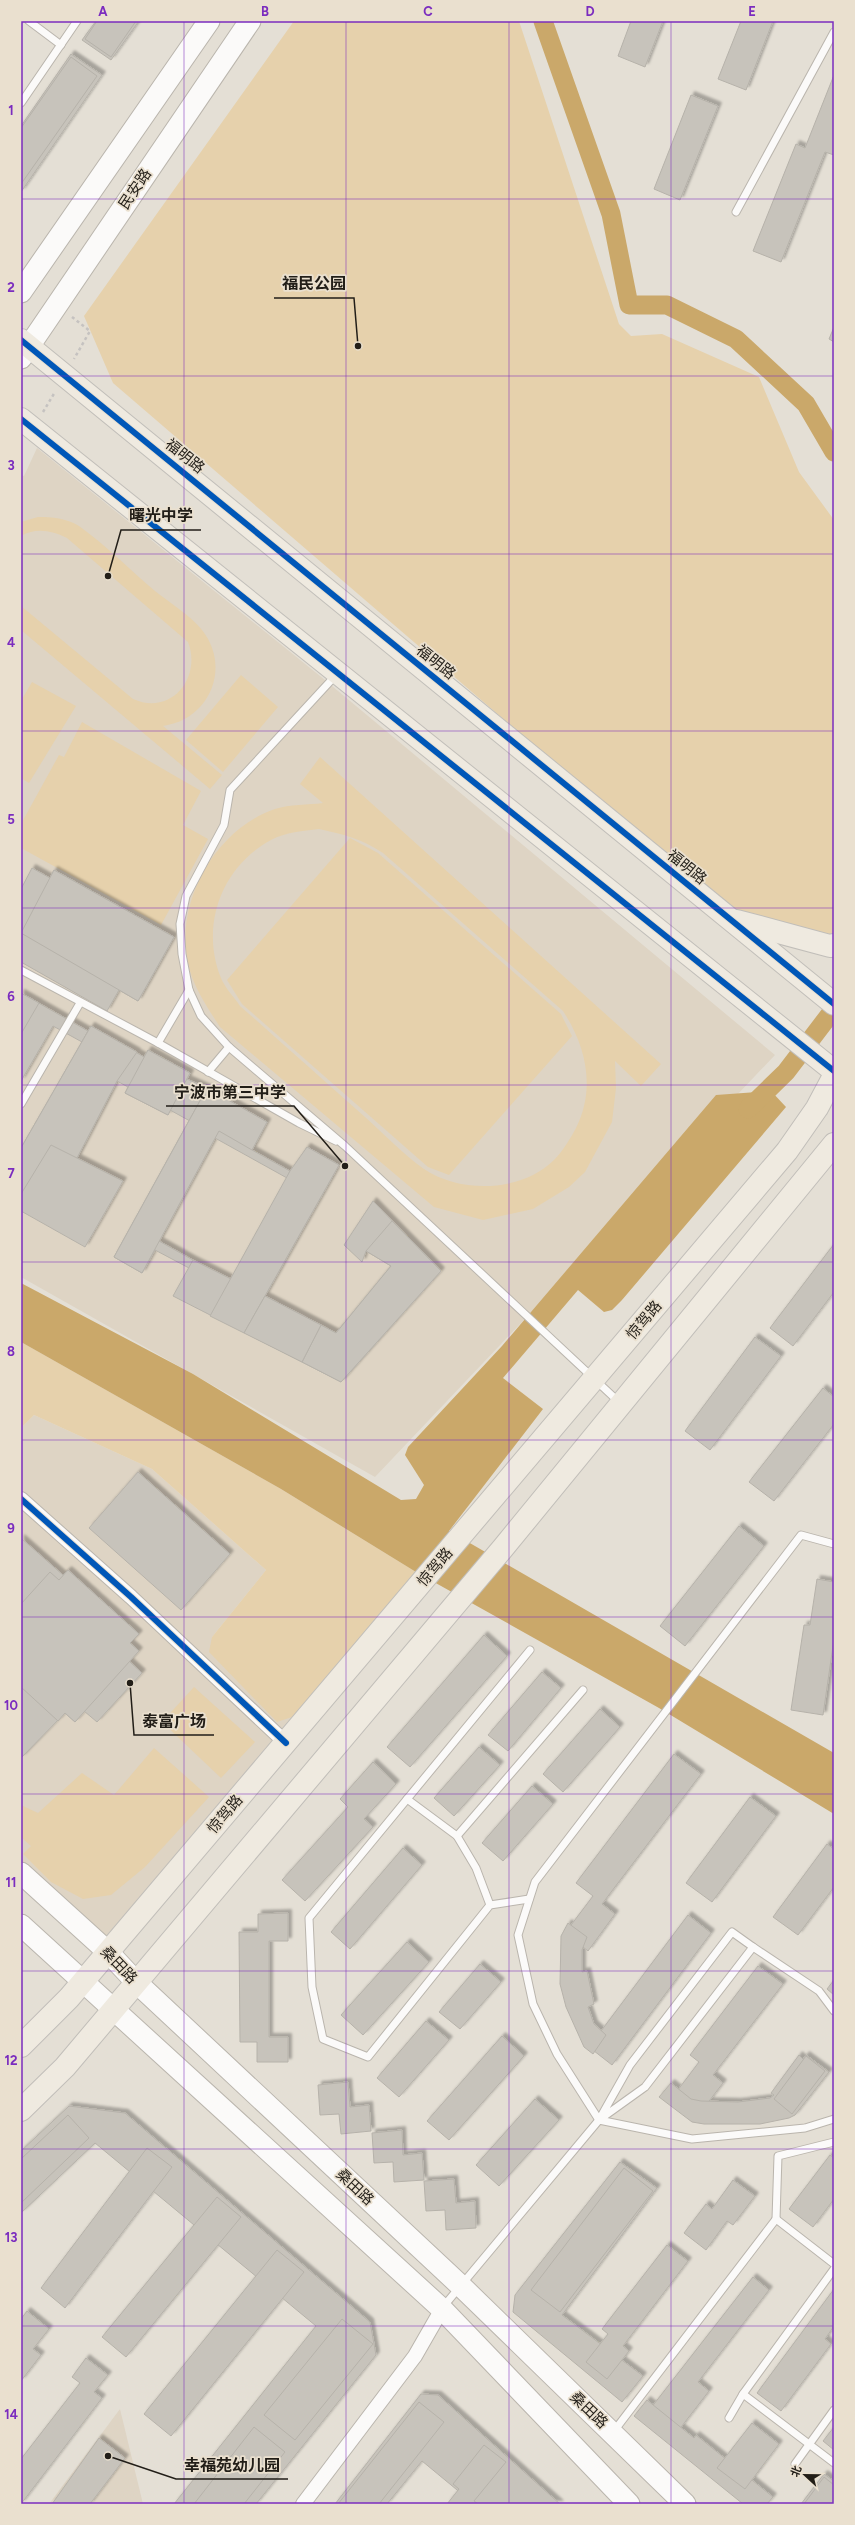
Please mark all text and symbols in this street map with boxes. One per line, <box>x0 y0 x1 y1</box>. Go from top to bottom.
text: A <box>98 4 108 19</box>
text: B <box>261 4 269 19</box>
text: C <box>423 4 433 19</box>
text: D <box>585 4 595 19</box>
text: E <box>748 4 756 19</box>
text: 1 <box>8 103 14 118</box>
street label: 民安路 <box>115 165 155 213</box>
callout: 福民公园 <box>274 270 354 298</box>
text: 福民公园 <box>282 274 346 293</box>
text: 2 <box>7 280 15 295</box>
street label: 福明路 <box>162 435 208 477</box>
text: 3 <box>7 458 15 473</box>
callout: 曙光中学 <box>121 502 201 530</box>
text: 曙光中学 <box>129 506 193 525</box>
text: 4 <box>7 635 15 650</box>
street label: 福明路 <box>413 641 459 683</box>
text: 5 <box>7 812 15 827</box>
street label: 福明路 <box>664 846 710 888</box>
text: 6 <box>7 989 15 1004</box>
callout: 宁波市第三中学 <box>166 1078 294 1106</box>
text: 宁波市第三中学 <box>174 1083 286 1102</box>
text: 7 <box>7 1166 15 1181</box>
street label: 惊驾路 <box>623 1297 665 1343</box>
text: 8 <box>7 1344 15 1359</box>
text: 9 <box>7 1521 15 1536</box>
street label: 惊驾路 <box>414 1544 456 1590</box>
text: 10 <box>4 1698 18 1713</box>
callout: 泰富广场 <box>134 1707 214 1735</box>
text: 泰富广场 <box>142 1712 206 1731</box>
street label: 惊驾路 <box>204 1791 246 1837</box>
text: 11 <box>6 1875 16 1890</box>
street label: 桑田路 <box>97 1943 141 1987</box>
text: 12 <box>4 2053 18 2068</box>
street label: 桑田路 <box>332 2165 378 2209</box>
text: 13 <box>5 2230 17 2245</box>
street label: 桑田路 <box>567 2388 611 2432</box>
text: 14 <box>4 2407 18 2422</box>
callout: 幸福苑幼儿园 <box>176 2451 288 2479</box>
north arrow <box>785 2455 825 2495</box>
text: 幸福苑幼儿园 <box>184 2456 280 2475</box>
text: 北 <box>788 2464 804 2479</box>

